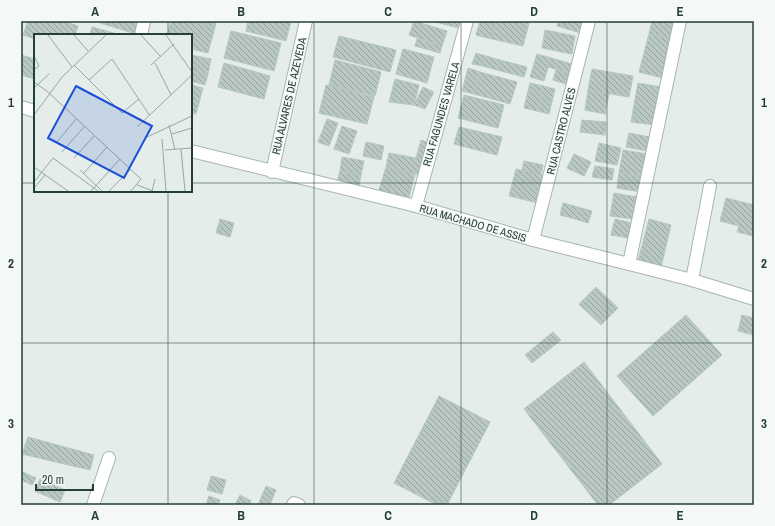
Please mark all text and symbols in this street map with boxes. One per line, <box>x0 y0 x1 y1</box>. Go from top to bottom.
text: A <box>91 3 99 20</box>
text: B <box>237 3 245 20</box>
text: C <box>384 3 392 20</box>
text: D <box>530 3 538 20</box>
text: E <box>676 3 684 20</box>
inset map <box>34 34 192 192</box>
street label: RUA ALVARES DE AZEVEDA <box>269 35 310 156</box>
street label: RUA FAGUNDES VARELA <box>419 59 463 168</box>
street label: RUA CASTRO ALVES <box>543 86 579 176</box>
text: 1 <box>8 94 14 111</box>
text: 1 <box>761 94 767 111</box>
street label: RUA MACHADO DE ASSIS <box>418 201 528 245</box>
text: 2 <box>8 255 14 272</box>
text: 2 <box>761 255 767 272</box>
text: 3 <box>8 415 14 432</box>
text: 3 <box>761 415 767 432</box>
scale bar <box>36 466 93 492</box>
text: 20 m <box>42 472 64 488</box>
text: A <box>91 507 99 524</box>
text: B <box>237 507 245 524</box>
text: C <box>384 507 392 524</box>
text: D <box>530 507 538 524</box>
text: E <box>676 507 684 524</box>

